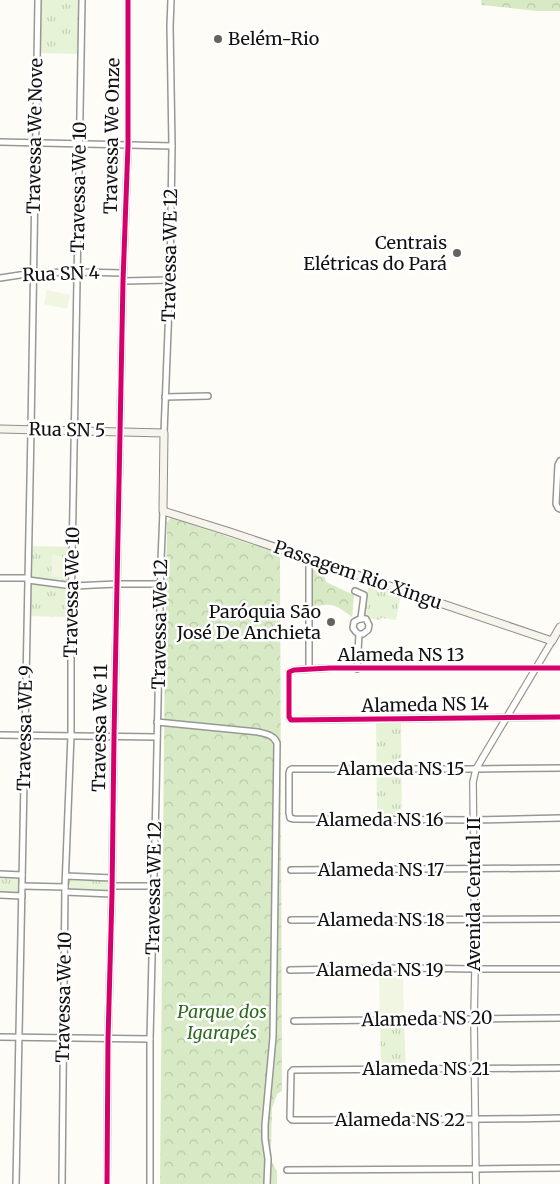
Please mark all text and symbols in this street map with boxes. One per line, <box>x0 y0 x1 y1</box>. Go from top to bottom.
place label: Belém-Rio <box>228 27 319 50</box>
marker: Belém-Rio <box>212 33 224 45</box>
street label: Travessa We Nove <box>22 58 47 214</box>
street label: Travessa We Onze <box>99 58 124 214</box>
street label: Travessa We 10 <box>66 121 91 253</box>
street label: Travessa WE 12 <box>157 188 182 322</box>
place label: Centrais Elétricas do Pará <box>303 231 447 275</box>
marker: Centrais Elétricas do Pará <box>451 247 463 259</box>
street label: Rua SN 4 <box>22 261 100 286</box>
street label: Rua SN 5 <box>28 417 106 442</box>
street label: Travessa We 10 <box>59 526 84 658</box>
street label: Passagem Rio Xingu <box>271 535 445 614</box>
street label: Travessa We 12 <box>147 558 172 690</box>
place label: Paróquia São José De Anchieta <box>176 600 321 644</box>
marker: Paróquia São José De Anchieta <box>325 616 337 628</box>
street label: Alameda NS 13 <box>336 643 465 666</box>
street label: Travessa We 11 <box>87 664 112 792</box>
street label: Travessa WE 9 <box>12 665 37 791</box>
street label: Alameda NS 14 <box>360 692 489 717</box>
street label: Alameda NS 15 <box>336 757 465 780</box>
street label: Alameda NS 16 <box>315 808 444 831</box>
street label: Avenida Central II <box>462 817 485 972</box>
street label: Travessa WE 12 <box>141 821 166 955</box>
street label: Alameda NS 17 <box>317 858 444 881</box>
street label: Alameda NS 18 <box>316 908 445 931</box>
street label: Travessa We 10 <box>51 931 76 1063</box>
street label: Alameda NS 19 <box>315 958 444 981</box>
park label: Parque dos Igarapés <box>177 1000 267 1044</box>
street label: Alameda NS 20 <box>360 1006 493 1031</box>
street label: Alameda NS 21 <box>361 1057 490 1080</box>
street label: Alameda NS 22 <box>334 1108 465 1131</box>

